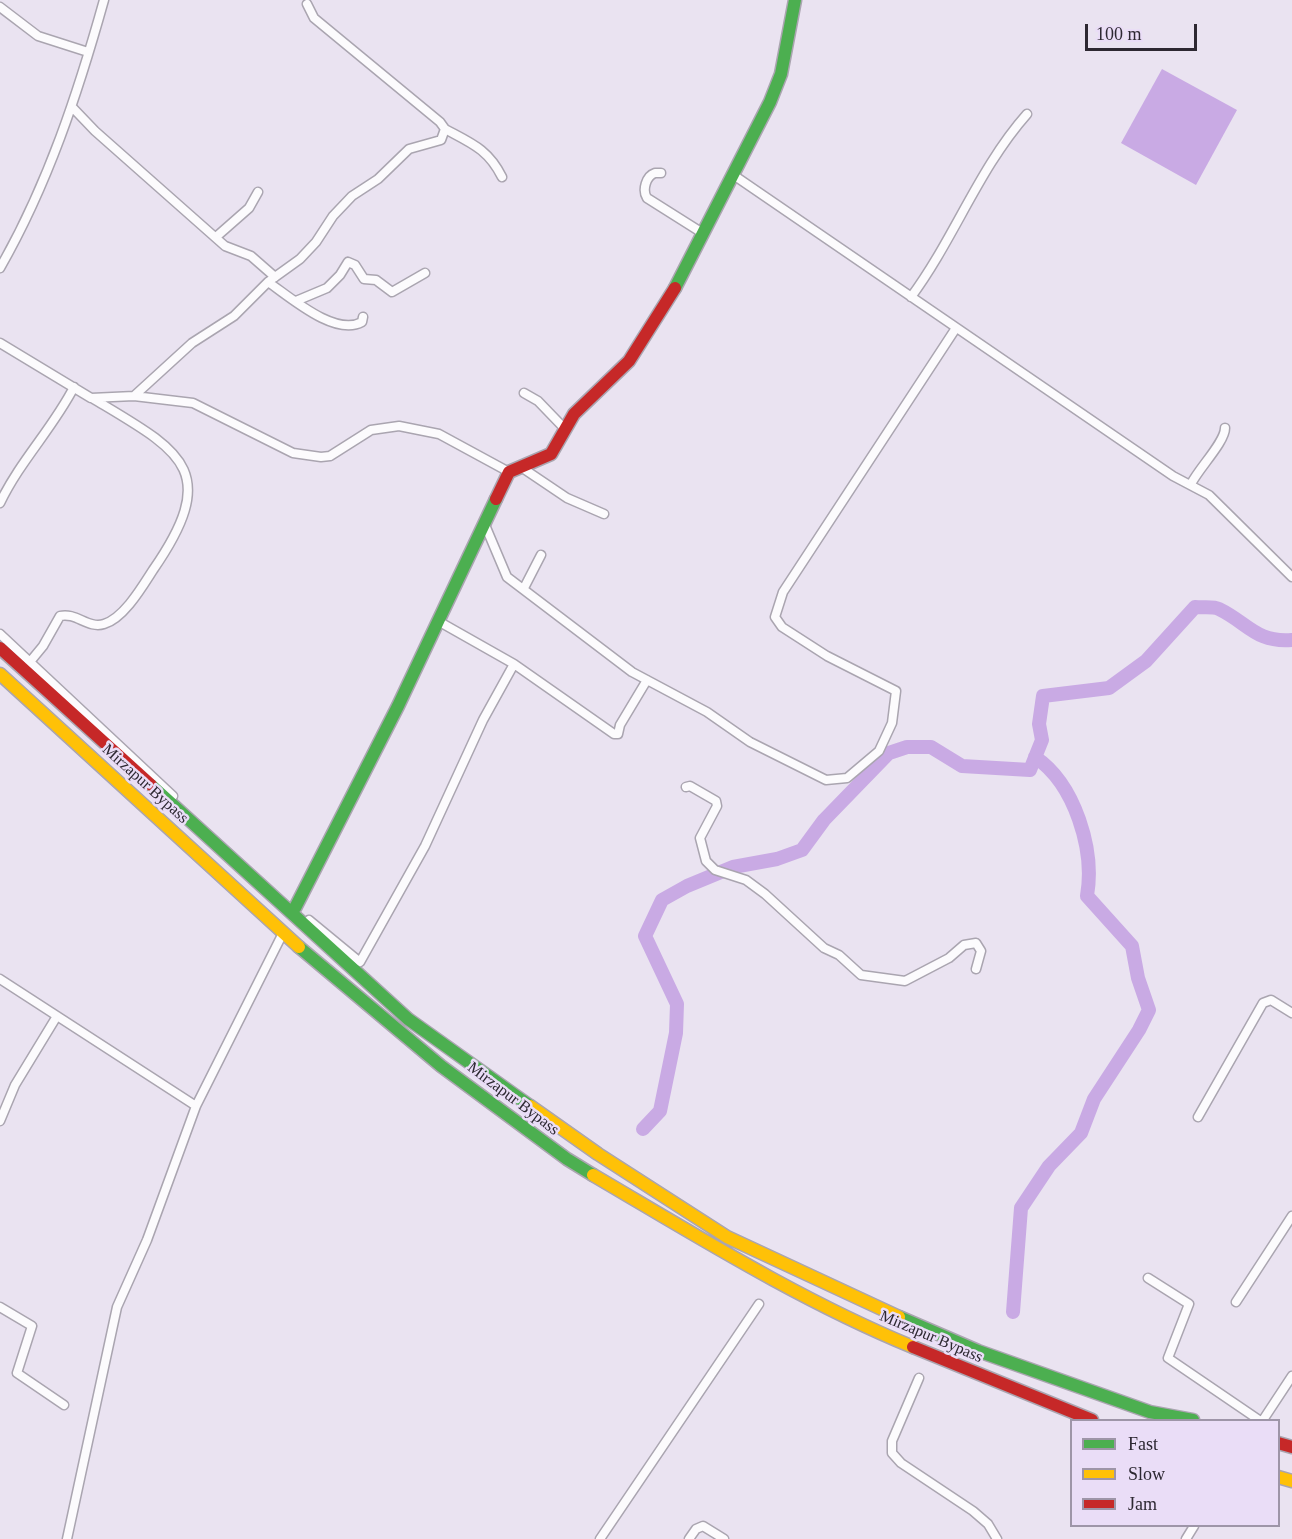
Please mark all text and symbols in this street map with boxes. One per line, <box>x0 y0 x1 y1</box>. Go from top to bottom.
scale bar <box>1088 12 1200 50</box>
text: 100 m <box>1096 24 1142 44</box>
street label: Mirzapur Bypass <box>98 740 192 828</box>
street label: Mirzapur Bypass <box>463 1058 563 1140</box>
street label: Mirzapur Bypass <box>877 1307 985 1367</box>
legend <box>1070 1419 1280 1527</box>
text: Fast <box>1128 1434 1158 1454</box>
text: Slow <box>1128 1464 1165 1484</box>
text: Jam <box>1128 1494 1157 1514</box>

